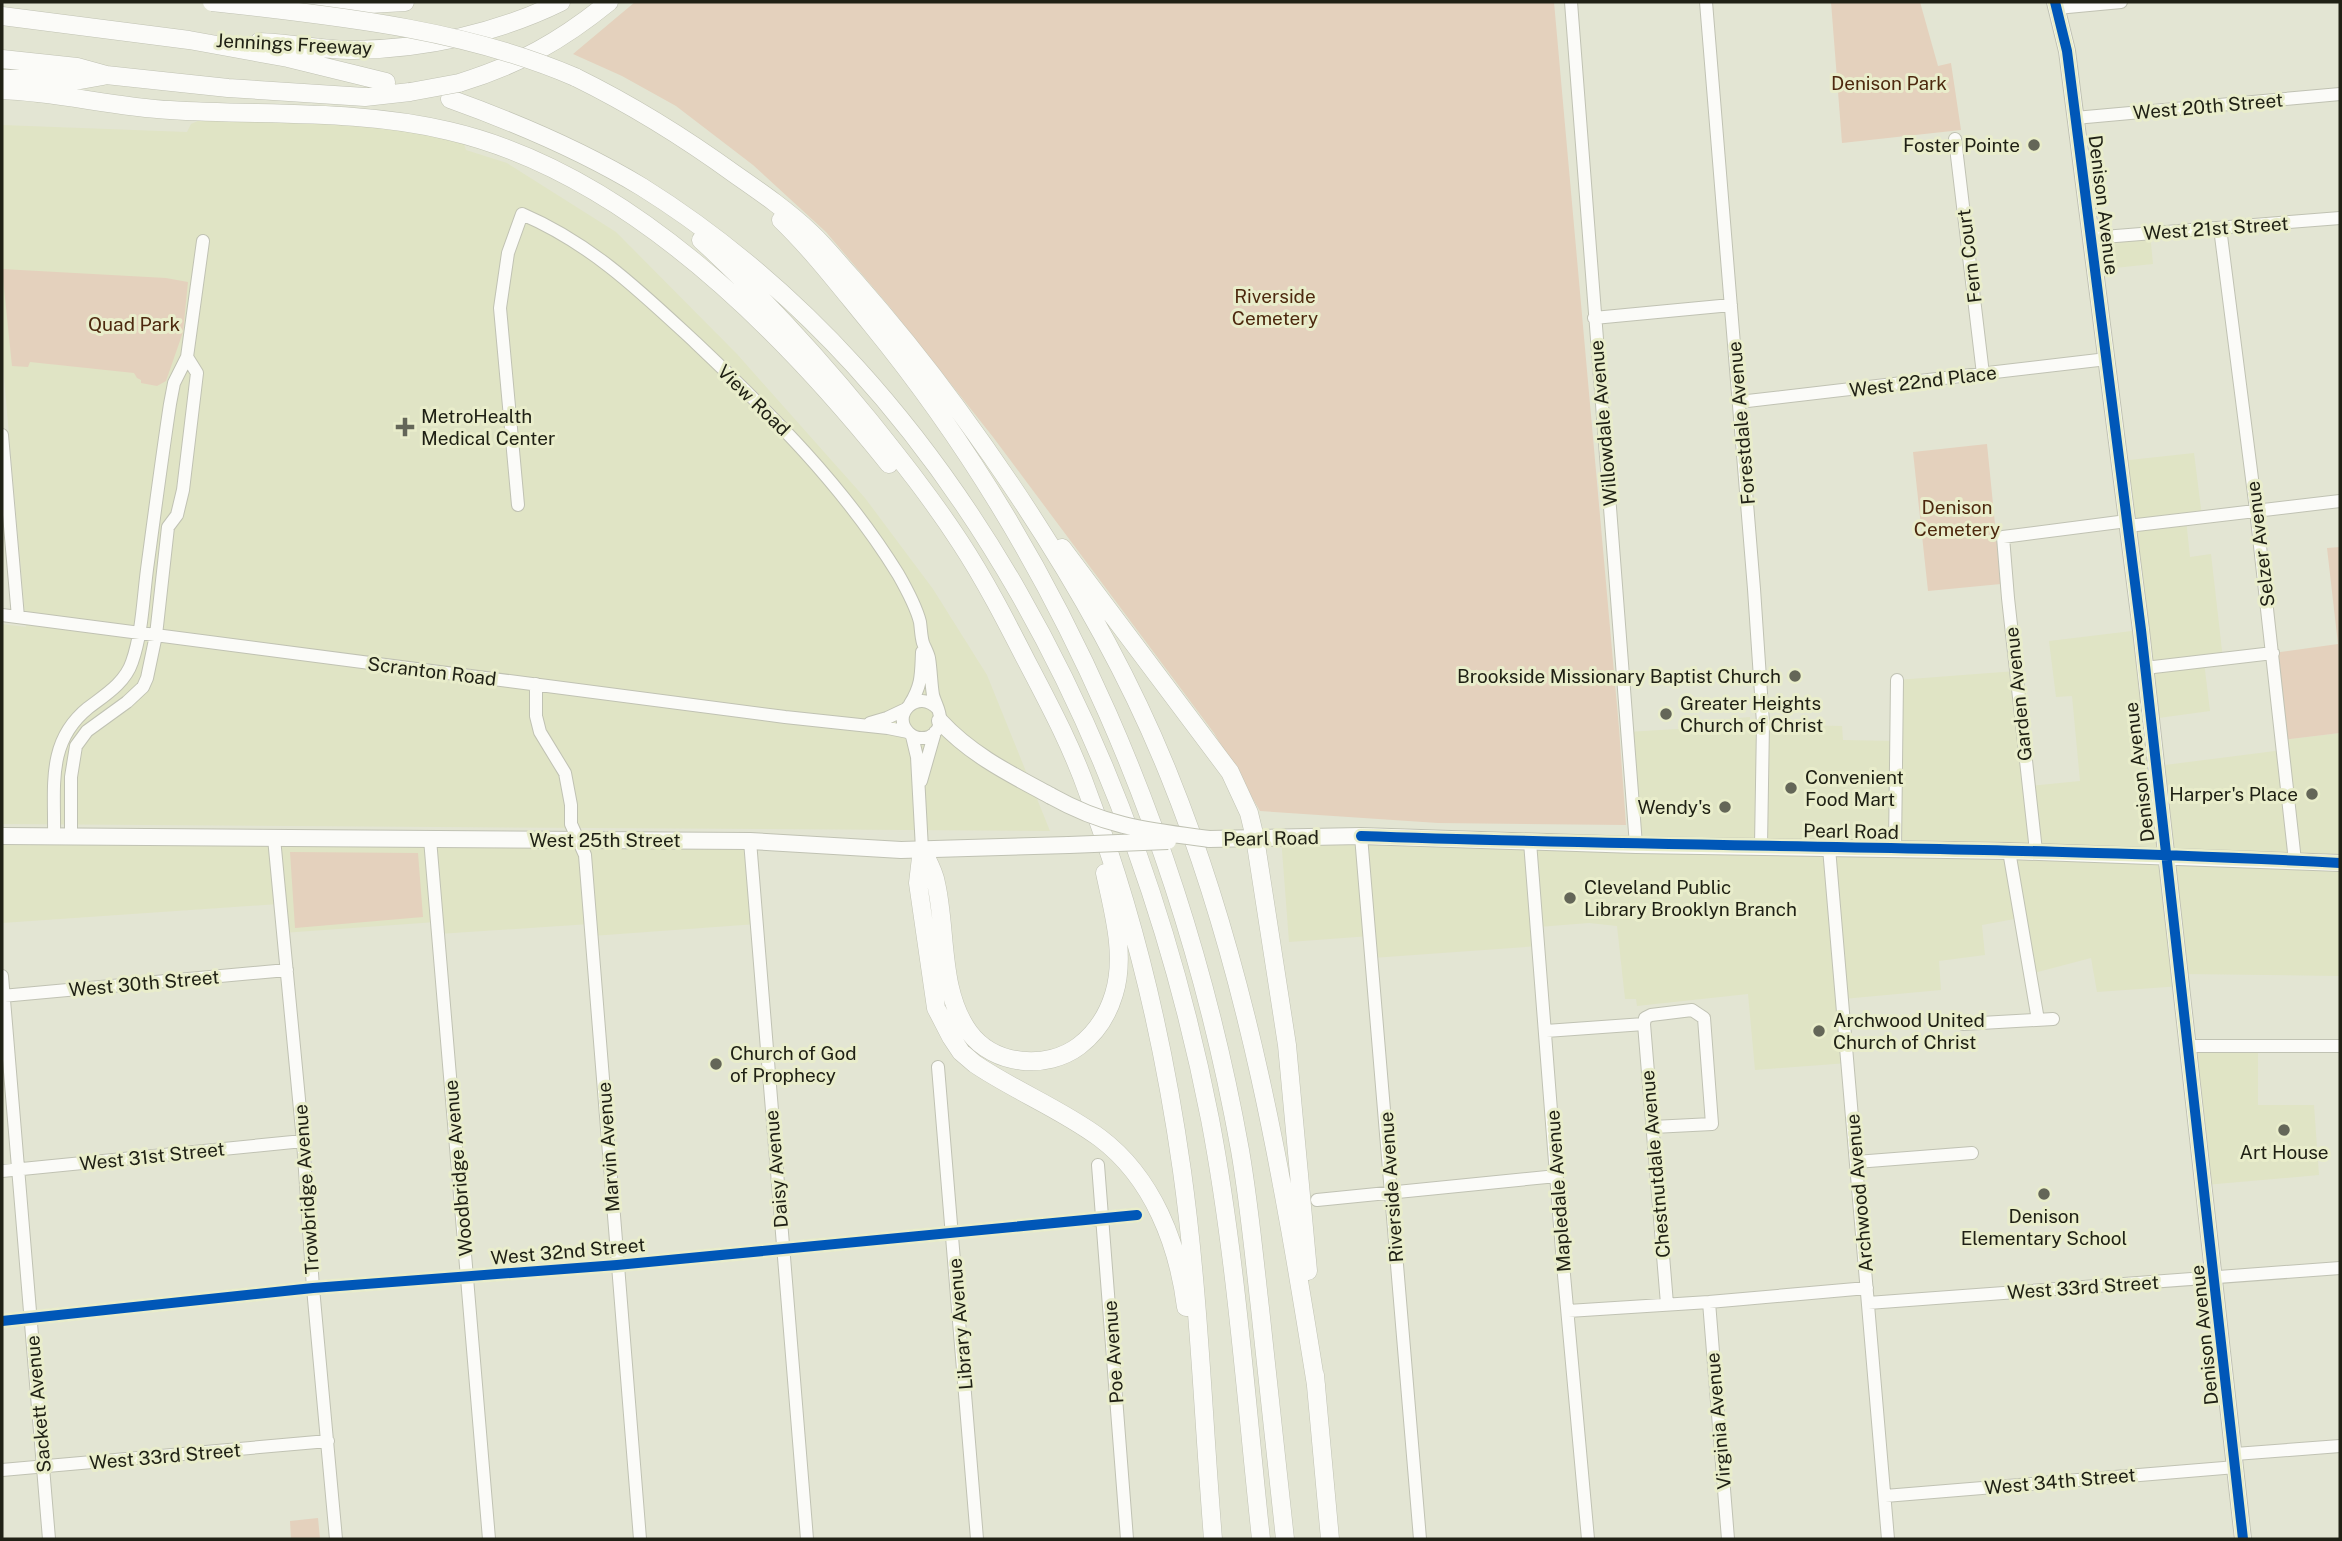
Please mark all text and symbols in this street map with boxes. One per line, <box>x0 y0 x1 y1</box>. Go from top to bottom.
street label: Jennings Freeway <box>215 29 373 59</box>
park label: Denison Park <box>1831 72 1947 94</box>
street label: West 20th Street <box>2132 88 2284 124</box>
place label: Foster Pointe <box>1903 134 2020 156</box>
street label: Denison Avenue <box>2085 134 2123 276</box>
marker: Foster Pointe <box>2026 137 2042 153</box>
street label: Fern Court <box>1952 208 1986 304</box>
street label: West 21st Street <box>2143 212 2289 244</box>
park label: Riverside Cemetery <box>1232 285 1318 329</box>
park label: Quad Park <box>88 313 180 335</box>
street label: Willowdale Avenue <box>1585 339 1621 507</box>
street label: Forestdale Avenue <box>1723 340 1759 506</box>
street label: View Road <box>713 360 795 440</box>
street label: West 22nd Place <box>1848 361 1998 401</box>
place label: MetroHealth Medical Center <box>421 405 555 449</box>
marker: MetroHealth Medical Center <box>395 417 415 437</box>
street label: Selzer Avenue <box>2241 480 2279 608</box>
park label: Denison Cemetery <box>1914 496 2000 540</box>
street label: Garden Avenue <box>2000 626 2036 762</box>
street label: Scranton Road <box>366 652 498 690</box>
place label: Brookside Missionary Baptist Church <box>1457 665 1781 687</box>
marker: Brookside Missionary Baptist Church <box>1787 668 1803 684</box>
place label: Greater Heights Church of Christ <box>1680 692 1823 736</box>
street label: Denison Avenue <box>2120 701 2158 843</box>
marker: Greater Heights Church of Christ <box>1658 706 1674 722</box>
place label: Convenient Food Mart <box>1805 766 1904 810</box>
marker: Convenient Food Mart <box>1783 780 1799 796</box>
place label: Harper's Place <box>2169 783 2298 805</box>
marker: Harper's Place <box>2304 786 2320 802</box>
place label: Wendy's <box>1637 796 1711 818</box>
marker: Wendy's <box>1717 799 1733 815</box>
street label: Pearl Road <box>1803 819 1899 843</box>
street label: Pearl Road <box>1223 826 1319 850</box>
street label: West 25th Street <box>529 829 681 851</box>
place label: Cleveland Public Library Brooklyn Branch <box>1584 876 1797 920</box>
marker: Cleveland Public Library Brooklyn Branch <box>1562 890 1578 906</box>
street label: West 30th Street <box>68 965 220 1001</box>
place label: Archwood United Church of Christ <box>1833 1009 1985 1053</box>
marker: Archwood United Church of Christ <box>1811 1023 1827 1039</box>
place label: Church of God of Prophecy <box>730 1042 857 1086</box>
marker: Church of God of Prophecy <box>708 1056 724 1072</box>
street label: Chestnutdale Avenue <box>1636 1069 1674 1259</box>
street label: Woodbridge Avenue <box>439 1079 477 1257</box>
street label: Marvin Avenue <box>592 1081 624 1213</box>
street label: Trowbridge Avenue <box>289 1103 323 1275</box>
street label: Daisy Avenue <box>760 1109 792 1229</box>
street label: Mapledale Avenue <box>1541 1109 1575 1273</box>
street label: Riverside Avenue <box>1375 1111 1407 1263</box>
street label: Archwood Avenue <box>1841 1113 1877 1273</box>
marker: Art House <box>2276 1122 2292 1138</box>
street label: West 31st Street <box>78 1137 226 1175</box>
place label: Art House <box>2239 1141 2329 1163</box>
marker: Denison Elementary School <box>2036 1186 2052 1202</box>
place label: Denison Elementary School <box>1961 1205 2127 1249</box>
street label: West 32nd Street <box>490 1233 646 1269</box>
street label: Library Avenue <box>943 1257 977 1391</box>
street label: Denison Avenue <box>2186 1264 2222 1406</box>
street label: West 33rd Street <box>2006 1271 2160 1303</box>
street label: Poe Avenue <box>1098 1300 1128 1404</box>
street label: Sackett Avenue <box>21 1334 55 1474</box>
street label: Virginia Avenue <box>1701 1352 1735 1490</box>
street label: West 33rd Street <box>88 1438 242 1474</box>
street label: West 34th Street <box>1983 1463 2137 1499</box>

